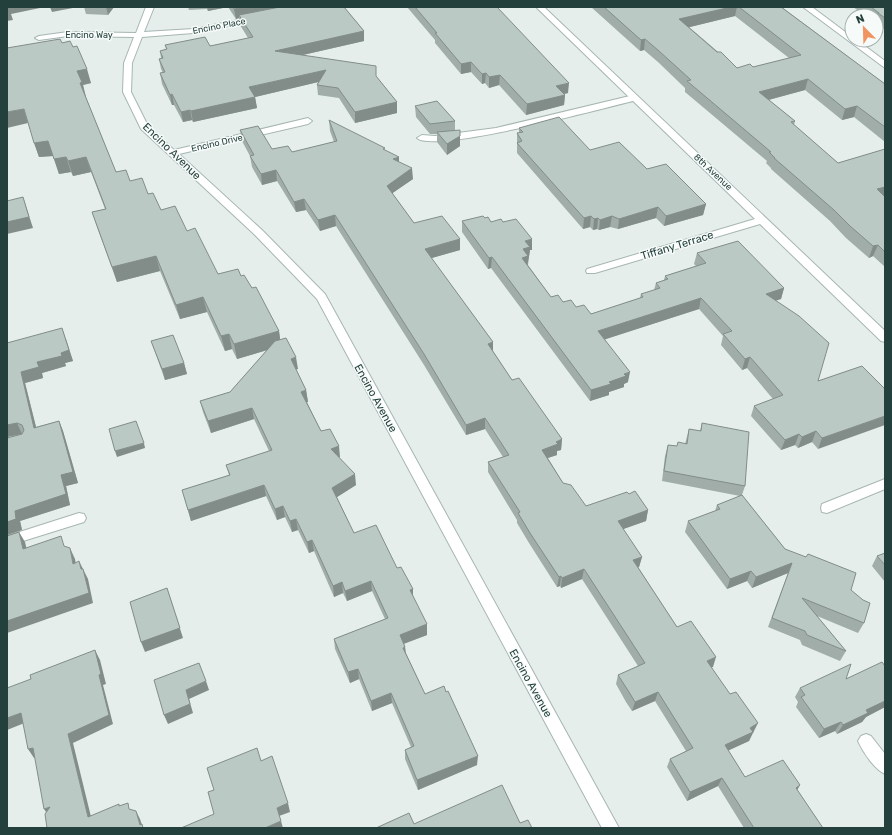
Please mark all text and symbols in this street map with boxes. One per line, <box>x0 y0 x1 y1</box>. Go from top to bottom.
north arrow <box>844 8 884 48</box>
text: N <box>854 12 867 27</box>
street label: Encino Place <box>192 16 246 36</box>
street label: Encino Way <box>65 30 113 40</box>
street label: Encino Avenue <box>140 120 203 182</box>
street label: Encino Drive <box>190 132 244 154</box>
street label: 8th Avenue <box>692 152 734 192</box>
street label: Tiffany Terrace <box>639 228 715 263</box>
street label: Encino Avenue <box>351 362 400 435</box>
street label: Encino Avenue <box>506 647 555 720</box>

